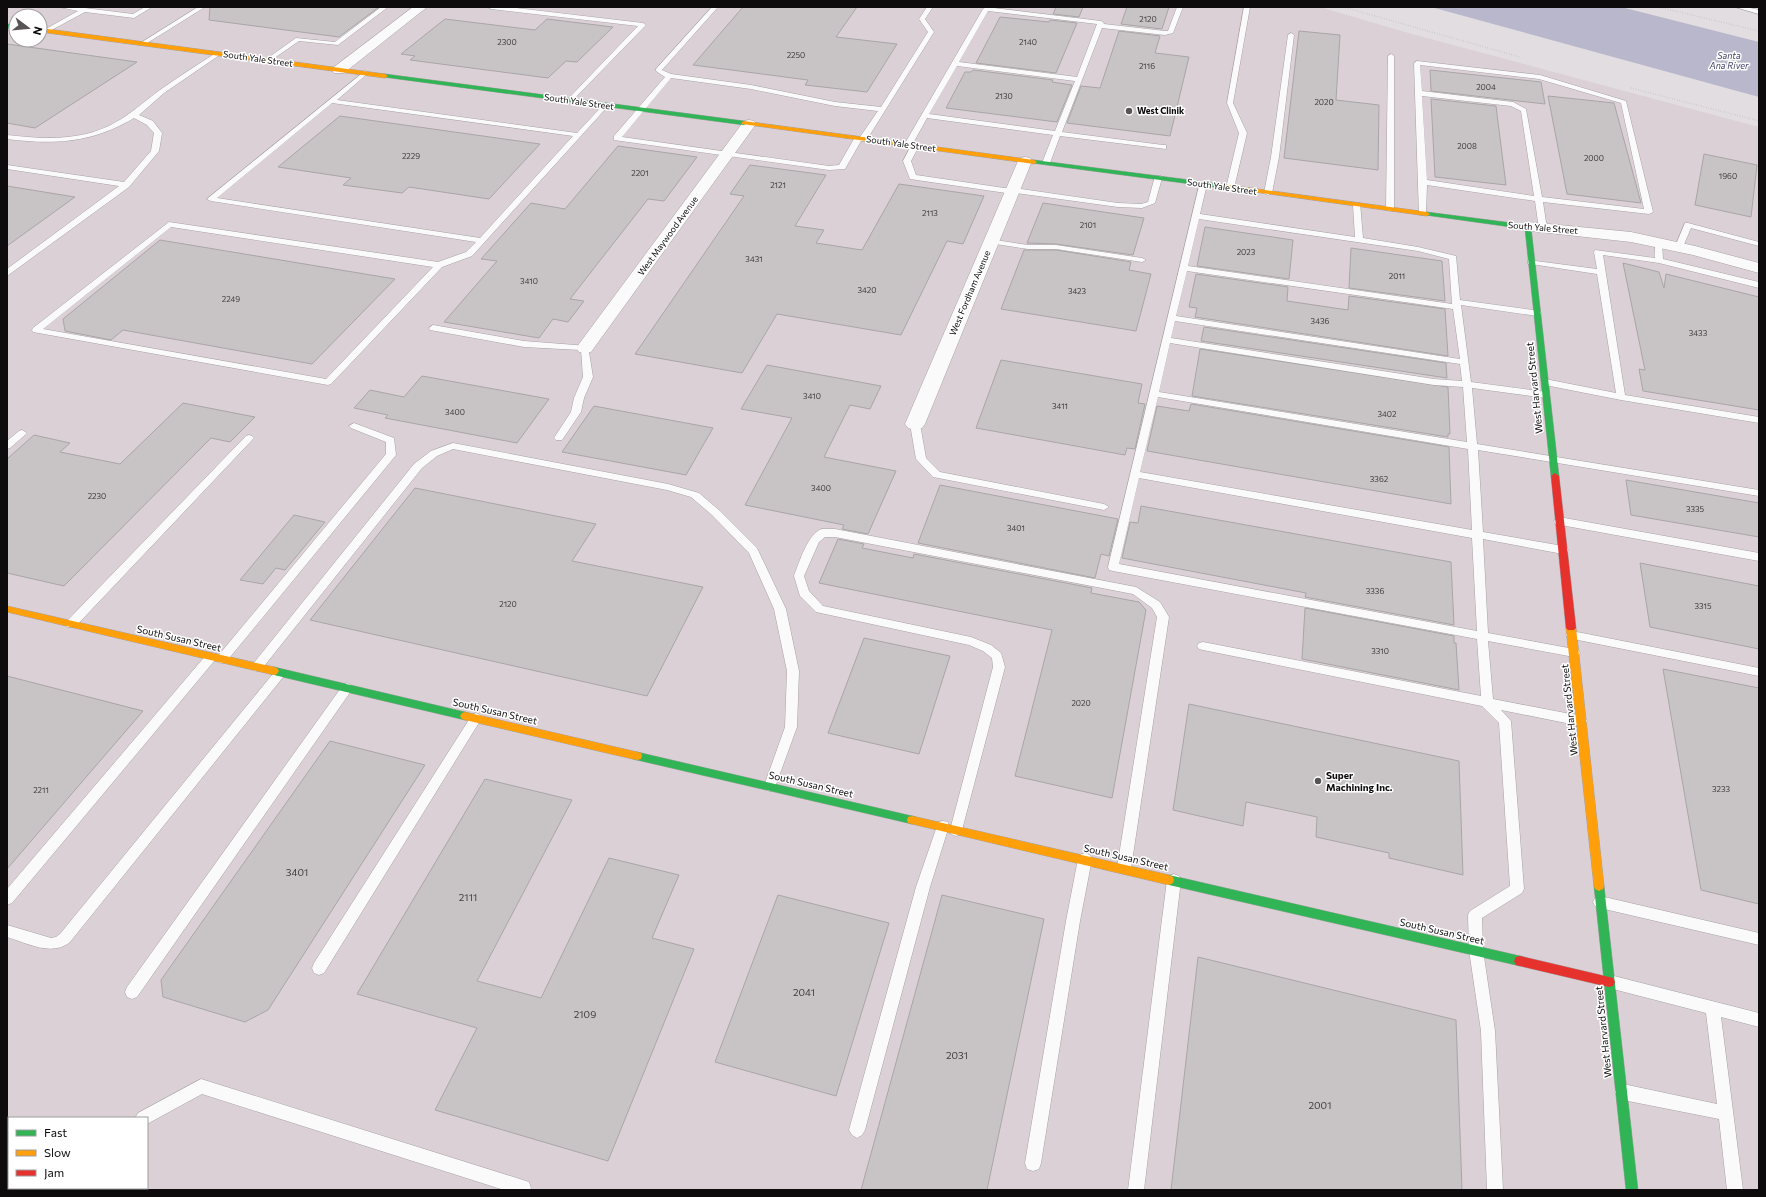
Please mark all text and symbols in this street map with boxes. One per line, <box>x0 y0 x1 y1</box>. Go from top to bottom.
north arrow <box>8 8 48 48</box>
house number: 2120 <box>1139 14 1157 24</box>
text: N <box>31 25 45 37</box>
house number: 2300 <box>497 37 517 47</box>
house number: 2140 <box>1019 37 1037 47</box>
street label: South Yale Street <box>223 48 294 69</box>
house number: 2250 <box>787 50 805 60</box>
water label: Santa Ana River <box>1708 50 1749 71</box>
house number: 2116 <box>1139 61 1155 71</box>
house number: 2004 <box>1476 82 1496 92</box>
street label: South Yale Street <box>544 91 615 112</box>
house number: 2130 <box>995 91 1013 101</box>
house number: 2020 <box>1314 97 1334 107</box>
place label: West Clinik <box>1137 105 1185 116</box>
marker: West Clinik <box>1124 106 1134 116</box>
street label: South Yale Street <box>866 133 937 154</box>
house number: 2008 <box>1457 141 1477 151</box>
house number: 2229 <box>402 151 420 161</box>
house number: 2000 <box>1584 153 1604 163</box>
house number: 2201 <box>631 168 649 178</box>
house number: 1960 <box>1719 171 1737 181</box>
street label: South Yale Street <box>1187 176 1258 197</box>
house number: 2121 <box>770 180 786 190</box>
street label: West Maywood Avenue <box>635 194 700 277</box>
house number: 2113 <box>922 208 938 218</box>
street label: South Yale Street <box>1508 219 1579 236</box>
house number: 2101 <box>1080 220 1096 230</box>
house number: 2023 <box>1237 247 1256 257</box>
street label: West Fordham Avenue <box>947 248 993 337</box>
house number: 3431 <box>745 254 763 264</box>
house number: 2011 <box>1389 271 1405 281</box>
house number: 3410 <box>520 276 538 286</box>
house number: 3420 <box>858 285 876 295</box>
house number: 3423 <box>1068 286 1087 296</box>
house number: 2249 <box>222 294 240 304</box>
house number: 3436 <box>1311 316 1330 326</box>
house number: 3433 <box>1689 328 1708 338</box>
street label: West Harvard Street <box>1523 342 1545 434</box>
house number: 3410 <box>803 391 821 401</box>
house number: 3411 <box>1052 401 1068 411</box>
house number: 3400 <box>445 407 465 417</box>
house number: 3402 <box>1378 409 1397 419</box>
house number: 3362 <box>1370 474 1389 484</box>
house number: 3400 <box>811 483 831 493</box>
house number: 2230 <box>88 491 106 501</box>
house number: 3335 <box>1686 504 1705 514</box>
house number: 3401 <box>1007 523 1025 533</box>
house number: 3336 <box>1366 586 1384 596</box>
house number: 2120 <box>499 599 517 609</box>
house number: 3315 <box>1694 601 1712 611</box>
street label: South Susan Street <box>136 622 222 654</box>
house number: 3310 <box>1371 646 1389 656</box>
street label: West Harvard Street <box>1558 664 1580 756</box>
street label: South Susan Street <box>452 695 538 727</box>
house number: 2020 <box>1071 698 1091 708</box>
street label: South Susan Street <box>768 768 854 800</box>
place label: Super Machining Inc. <box>1326 769 1393 793</box>
marker: Super Machining Inc. <box>1313 776 1323 786</box>
house number: 3233 <box>1712 784 1730 794</box>
house number: 2211 <box>33 785 49 795</box>
street label: South Susan Street <box>1083 841 1169 873</box>
house number: 3401 <box>286 866 308 878</box>
house number: 2111 <box>459 891 477 903</box>
street label: South Susan Street <box>1399 915 1485 947</box>
house number: 2041 <box>793 986 815 998</box>
street label: West Harvard Street <box>1592 986 1614 1078</box>
house number: 2109 <box>574 1008 596 1020</box>
house number: 2031 <box>946 1049 968 1061</box>
house number: 2001 <box>1309 1099 1331 1111</box>
legend <box>8 1117 148 1189</box>
text: Fast <box>44 1125 67 1139</box>
text: Slow <box>44 1145 71 1159</box>
text: Jam <box>44 1165 64 1180</box>

